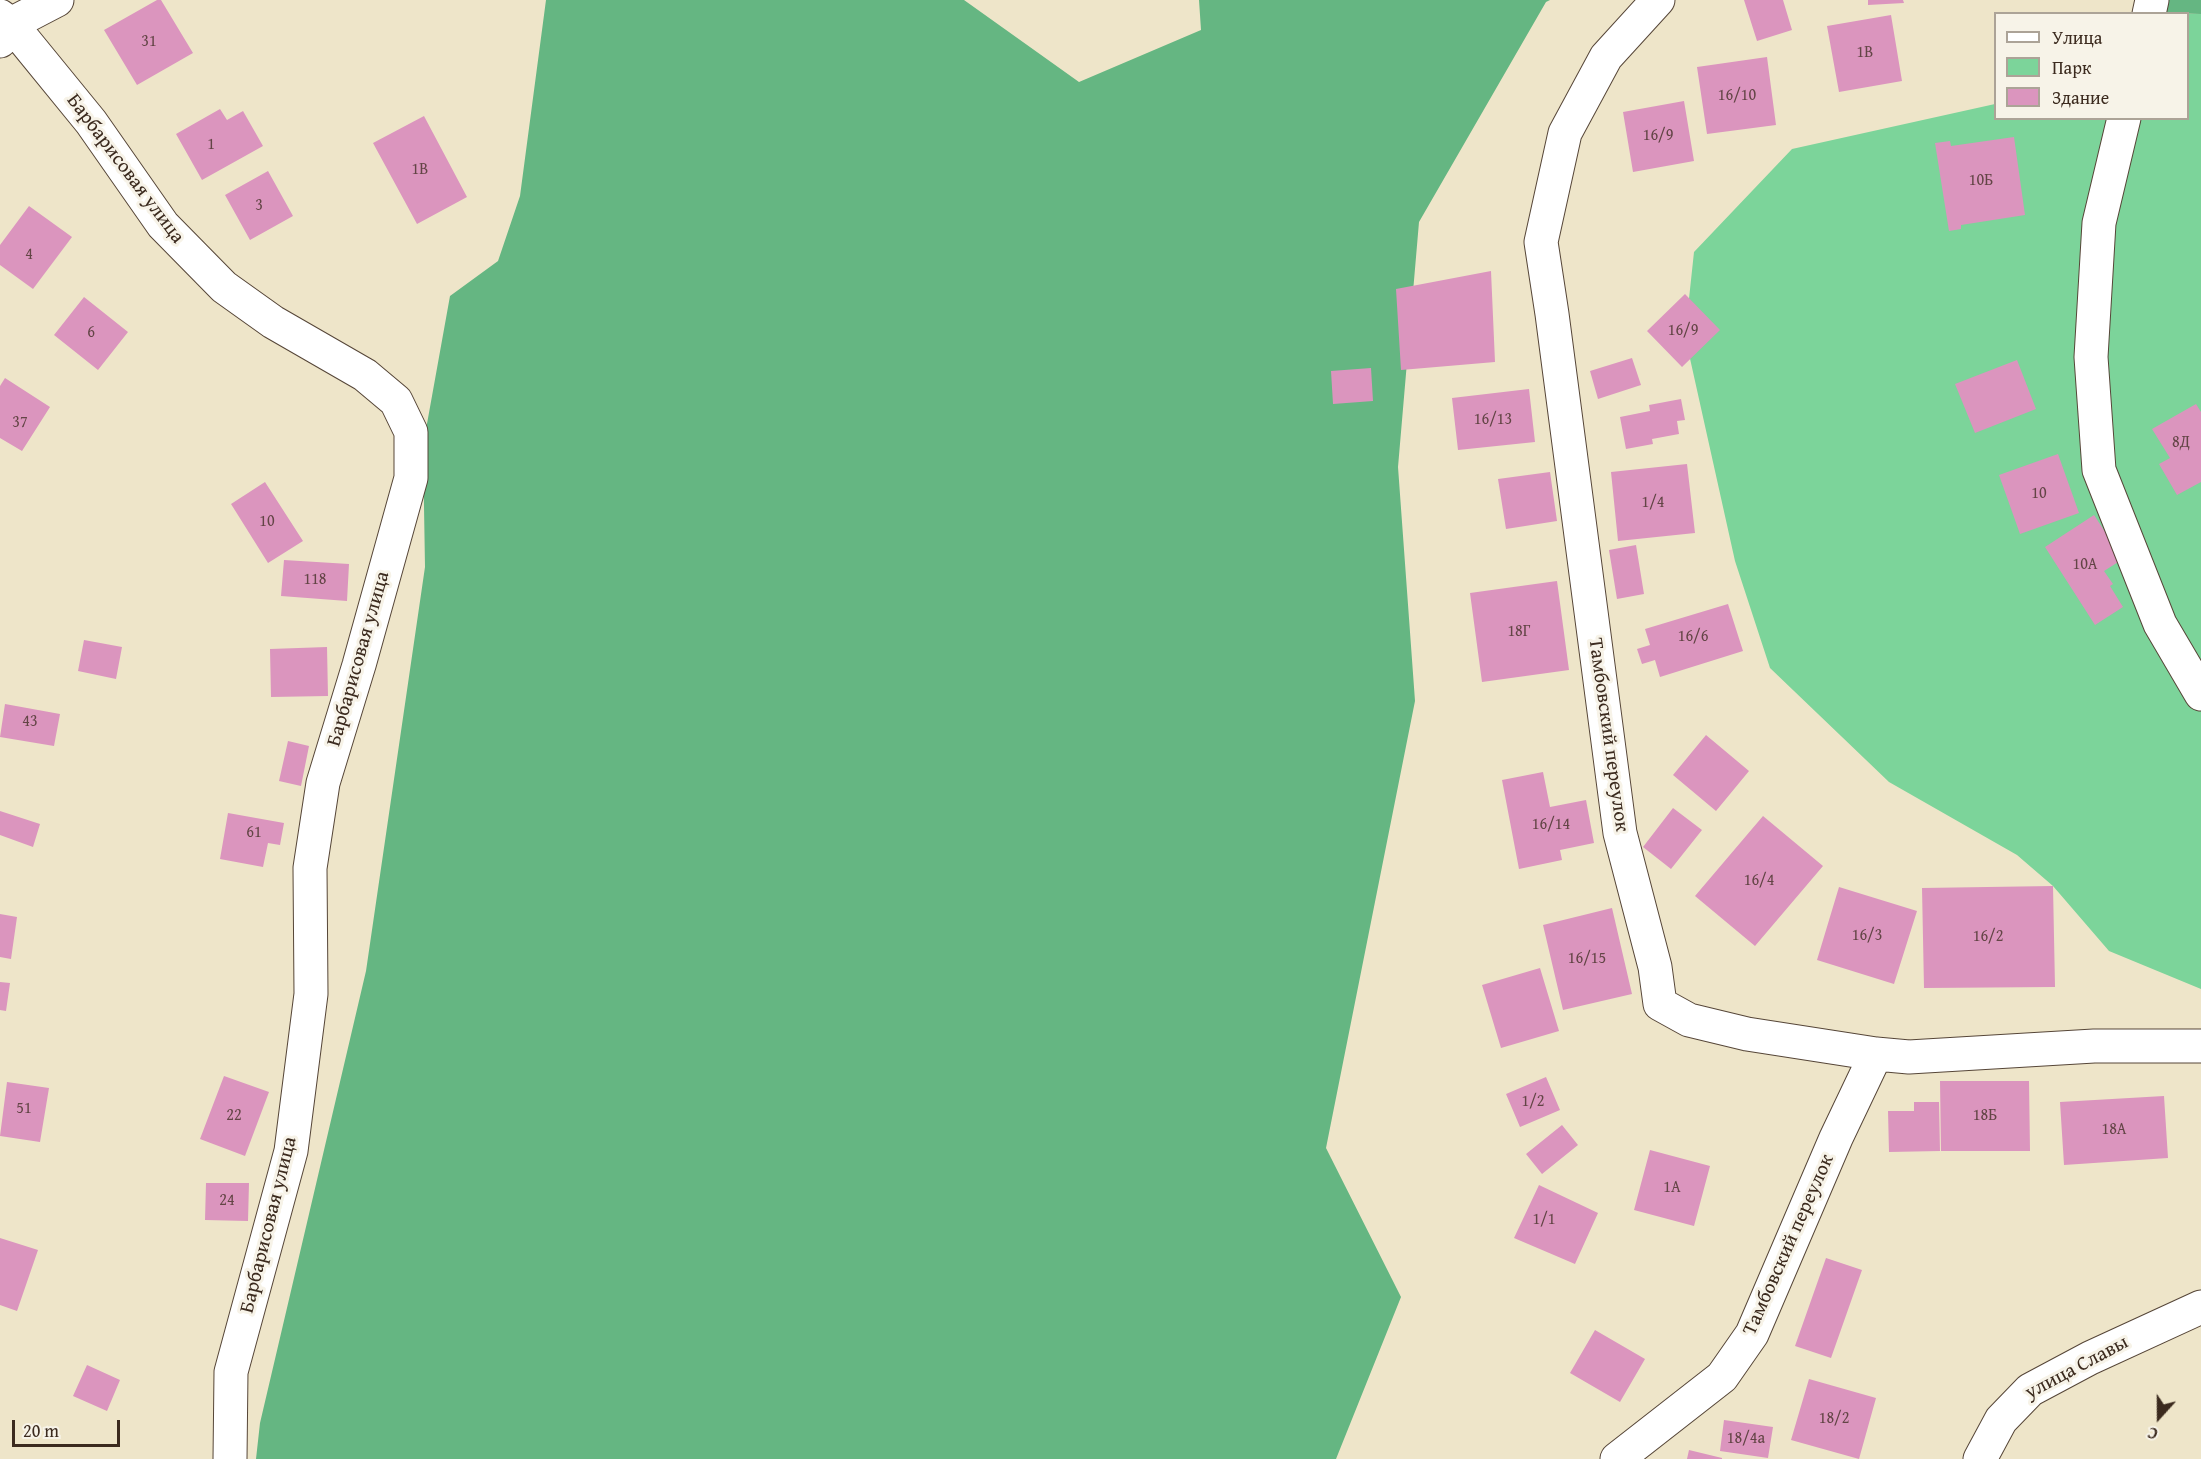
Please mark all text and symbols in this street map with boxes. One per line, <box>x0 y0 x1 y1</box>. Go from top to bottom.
legend <box>1994 12 2189 120</box>
text: Улица <box>2052 24 2102 51</box>
house number: 31 <box>141 32 157 52</box>
house number: 1В <box>1857 43 1873 63</box>
text: Парк <box>2052 54 2091 81</box>
text: Здание <box>2052 84 2109 111</box>
house number: 16/10 <box>1718 86 1756 106</box>
street label: Барбарисовая улица <box>61 90 189 248</box>
house number: 16/9 <box>1643 126 1673 146</box>
house number: 1 <box>207 135 215 155</box>
house number: 1В <box>412 160 428 180</box>
house number: 10Б <box>1969 171 1993 191</box>
house number: 3 <box>255 196 263 216</box>
house number: 4 <box>25 245 33 265</box>
house number: 16/9 <box>1668 321 1698 341</box>
house number: 6 <box>87 323 95 343</box>
house number: 16/13 <box>1474 410 1512 430</box>
house number: 37 <box>12 413 28 433</box>
house number: 8Д <box>2172 433 2190 453</box>
house number: 10 <box>2031 484 2047 504</box>
house number: 1/4 <box>1642 493 1664 513</box>
house number: 10 <box>259 512 275 532</box>
house number: 10А <box>2072 555 2098 575</box>
street label: Барбарисовая улица <box>323 569 395 749</box>
house number: 118 <box>303 570 327 590</box>
house number: 18Г <box>1507 622 1531 642</box>
house number: 16/6 <box>1678 627 1708 647</box>
street label: Тамбовский переулок <box>1583 637 1633 833</box>
house number: 43 <box>22 712 38 732</box>
house number: 16/14 <box>1532 815 1570 835</box>
house number: 61 <box>246 823 262 843</box>
house number: 16/4 <box>1744 871 1774 891</box>
house number: 16/3 <box>1852 926 1882 946</box>
house number: 16/2 <box>1973 927 2003 947</box>
house number: 16/15 <box>1568 949 1606 969</box>
house number: 1/2 <box>1522 1092 1544 1112</box>
house number: 51 <box>16 1099 32 1119</box>
house number: 22 <box>226 1106 242 1126</box>
house number: 18Б <box>1973 1106 1997 1126</box>
house number: 18А <box>2101 1120 2127 1140</box>
street label: Барбарисовая улица <box>235 1134 303 1316</box>
street label: Тамбовский переулок <box>1738 1151 1840 1339</box>
house number: 1А <box>1663 1178 1681 1198</box>
house number: 24 <box>219 1191 235 1211</box>
house number: 1/1 <box>1533 1210 1555 1230</box>
street label: улица Славы <box>2021 1331 2133 1405</box>
north arrow <box>2129 1387 2189 1447</box>
scale bar <box>15 1408 123 1446</box>
house number: 18/2 <box>1819 1409 1849 1429</box>
text: 20 m <box>23 1417 59 1444</box>
text: С <box>2144 1421 2161 1447</box>
house number: 18/4а <box>1727 1429 1765 1449</box>

